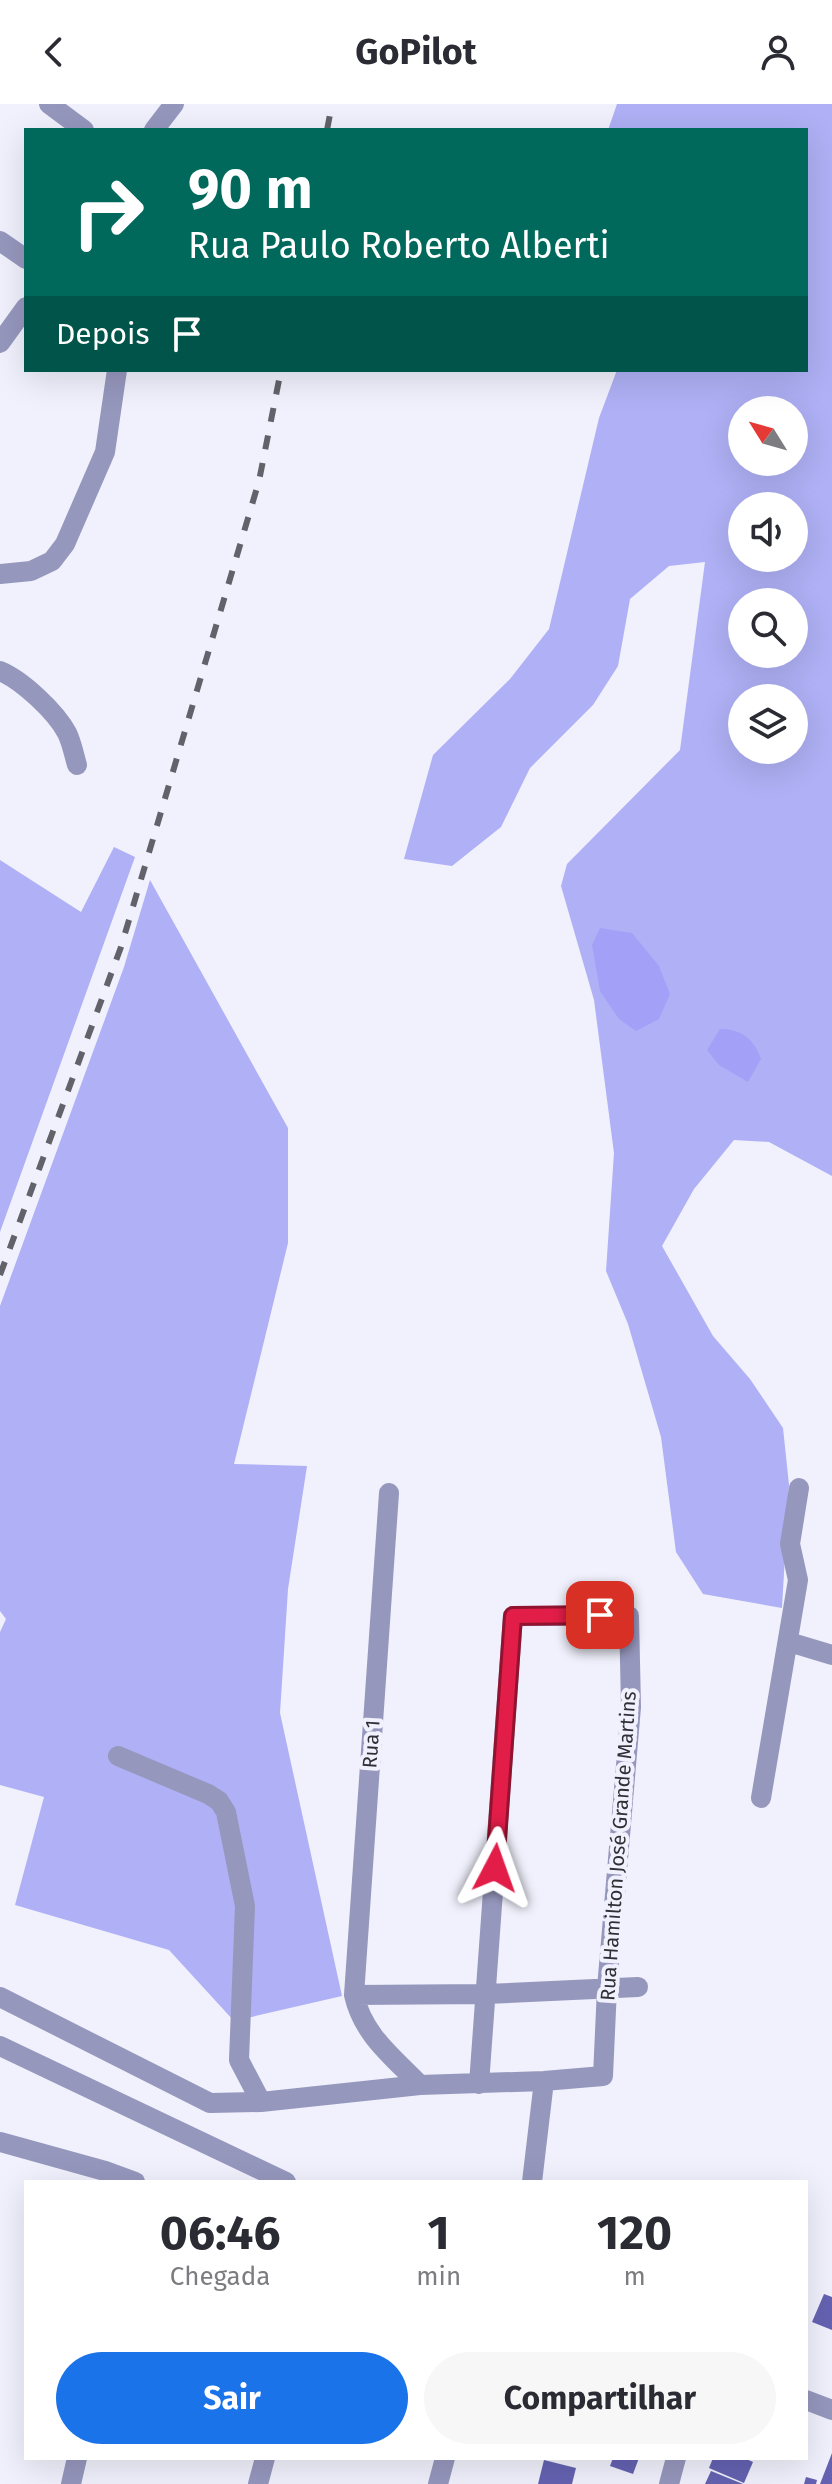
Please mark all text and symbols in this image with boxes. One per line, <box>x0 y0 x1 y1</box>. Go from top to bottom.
icon: back <box>32 30 76 74</box>
text: GoPilot <box>355 30 477 74</box>
icon: person <box>756 30 800 74</box>
text: 90 m <box>188 156 313 223</box>
icon: right <box>56 160 160 264</box>
text: Rua Paulo Roberto Alberti <box>188 224 610 268</box>
icon: arrive <box>165 312 209 356</box>
text: Depois <box>56 316 149 352</box>
north arrow <box>728 396 808 476</box>
map controls <box>728 396 808 764</box>
button: sound <box>728 492 808 572</box>
button: search <box>728 588 808 668</box>
button: layers <box>728 684 808 764</box>
pin <box>566 1581 634 1649</box>
icon: arrive <box>578 1593 622 1637</box>
street label: Rua Hamilton José Grande Martins <box>595 1690 641 2002</box>
street label: Rua 1 <box>357 1719 385 1769</box>
position arrow <box>453 1826 537 1910</box>
text: 06:46 <box>160 2204 280 2262</box>
text: 1 <box>428 2204 450 2262</box>
text: 120 <box>597 2204 672 2262</box>
text: Chegada <box>170 2261 270 2292</box>
text: min <box>416 2261 461 2292</box>
text: m <box>623 2261 646 2292</box>
button: Sair <box>56 2352 408 2444</box>
button: Compartilhar <box>424 2352 776 2444</box>

